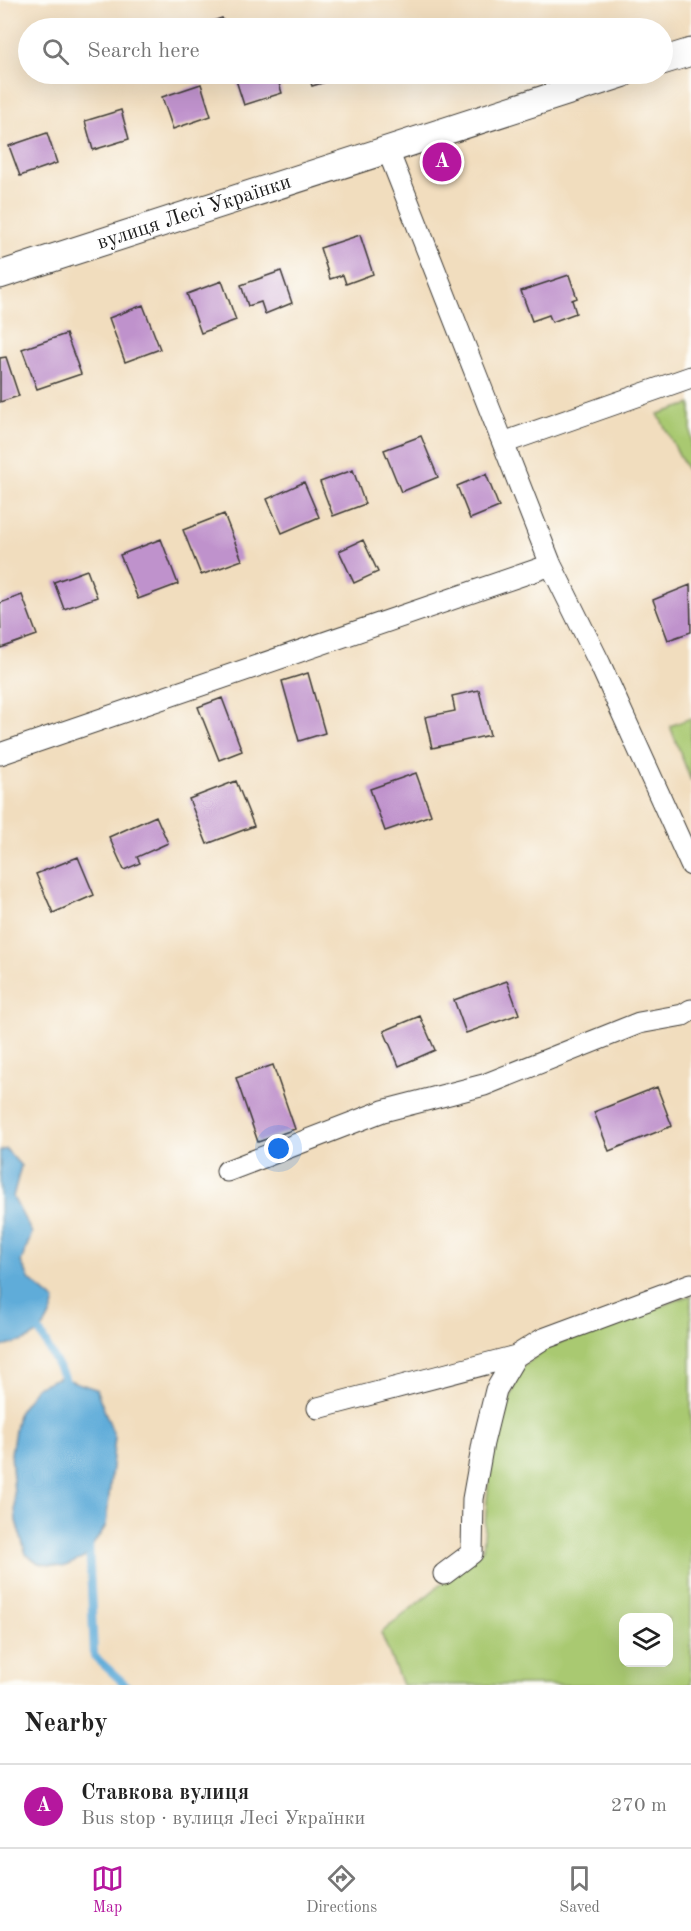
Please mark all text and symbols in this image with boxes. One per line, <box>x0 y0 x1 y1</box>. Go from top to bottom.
search box <box>18 18 673 84</box>
icon: search <box>39 35 72 68</box>
text: Search here <box>87 40 200 62</box>
pin: A <box>422 140 462 184</box>
street label: вулиця Лесі Українки <box>95 171 294 253</box>
your location <box>264 1134 293 1163</box>
map controls <box>619 1613 673 1667</box>
button: layers <box>619 1613 673 1667</box>
text: Nearby <box>24 1711 108 1737</box>
text: Ставкова вулиця <box>81 1782 249 1804</box>
text: A <box>36 1796 51 1816</box>
text: 270 m <box>611 1796 667 1816</box>
text: Bus stop · вулиця Лесі Українки <box>81 1809 365 1829</box>
tab: Map <box>91 1862 124 1918</box>
tab: Directions <box>306 1862 377 1918</box>
tab: Saved <box>559 1862 600 1918</box>

